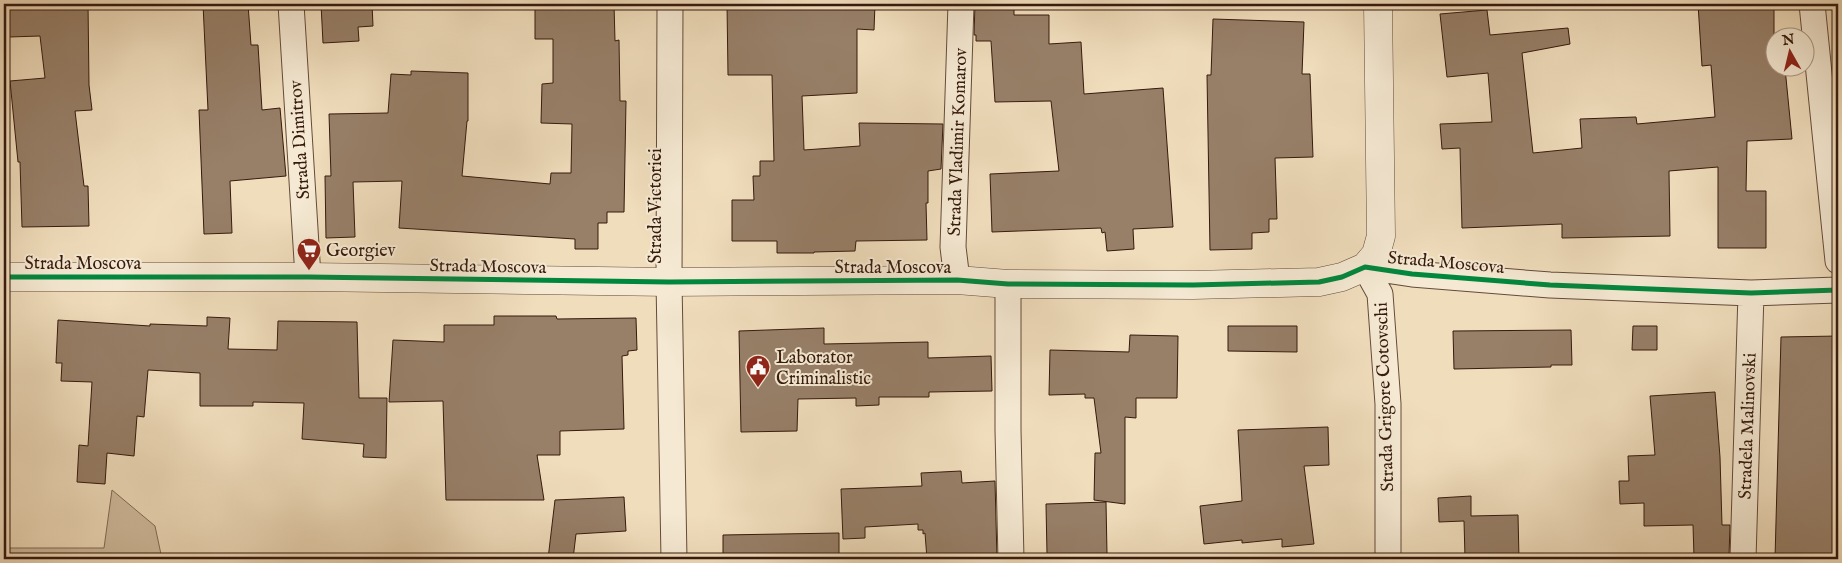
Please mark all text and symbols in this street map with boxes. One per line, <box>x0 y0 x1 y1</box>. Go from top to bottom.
north arrow <box>1764 28 1814 78</box>
text: N <box>1780 30 1796 50</box>
street label: Strada Vladimir Komarov <box>944 47 973 237</box>
street label: Strada Dimitrov <box>285 79 316 200</box>
street label: Strada Victoriei <box>645 148 668 264</box>
supermarket icon: Georgiev <box>296 237 322 271</box>
place label: Georgiev <box>326 240 397 263</box>
street label: Strada Moscova <box>1387 247 1505 280</box>
street label: Strada Moscova <box>25 253 142 276</box>
street label: Strada Moscova <box>429 255 547 280</box>
street label: Strada Moscova <box>835 257 952 280</box>
street label: Strada Grigore Cotovschi <box>1371 302 1400 492</box>
place label: Laborator Criminalistic <box>776 347 871 391</box>
street label: Stradela Malinovski <box>1734 352 1763 500</box>
public building icon: Laborator Criminalistic <box>745 354 771 388</box>

